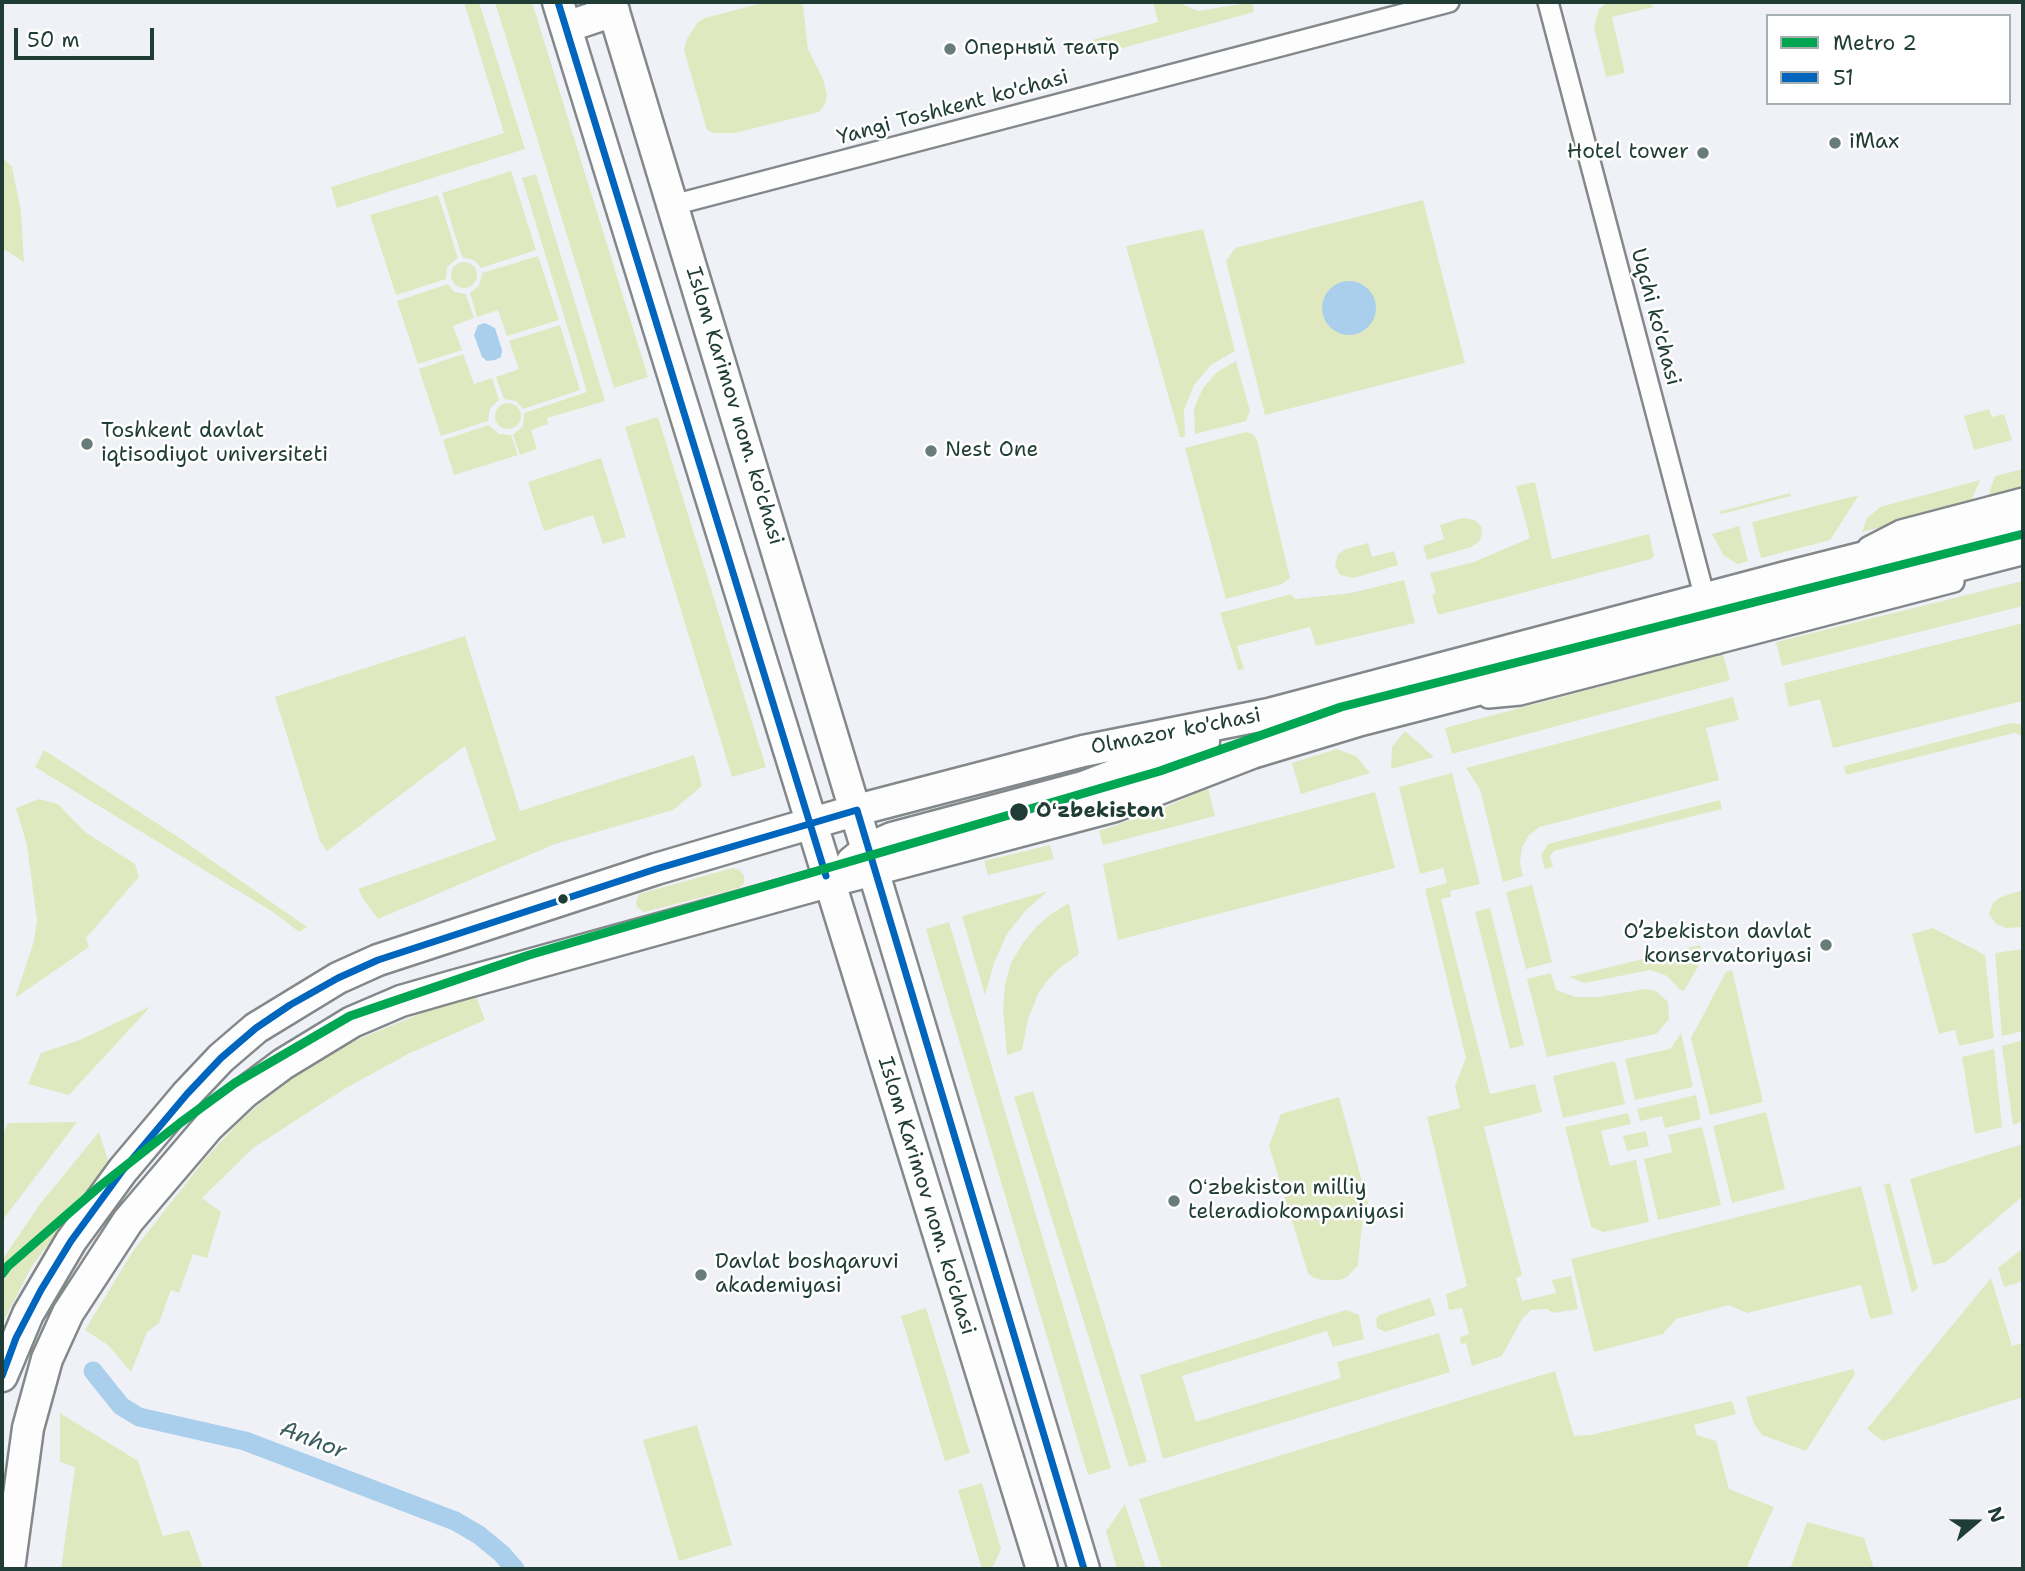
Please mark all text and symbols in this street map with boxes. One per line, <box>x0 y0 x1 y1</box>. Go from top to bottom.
scale bar <box>18 14 158 58</box>
legend <box>1766 14 2011 105</box>
text: 50 m <box>27 26 80 54</box>
text: Metro 2 <box>1833 29 1917 57</box>
place label: Оперный театр <box>964 36 1119 62</box>
marker: Оперный театр <box>942 41 958 57</box>
text: 51 <box>1833 64 1854 92</box>
street label: Yangi Toshkent ko'chasi <box>835 65 1071 151</box>
place label: iMax <box>1849 130 1899 156</box>
marker: iMax <box>1827 135 1843 151</box>
place label: Hotel tower <box>1567 140 1689 166</box>
marker: Hotel tower <box>1695 145 1711 161</box>
street label: Uqchi ko'chasi <box>1625 246 1685 388</box>
street label: Islom Karimov nom. ko'chasi <box>680 264 788 548</box>
place label: Toshkent davlat iqtisodiyot universiteti <box>101 419 328 469</box>
marker: Toshkent davlat iqtisodiyot universiteti <box>79 436 95 452</box>
place label: Nest One <box>945 438 1038 464</box>
marker: Nest One <box>923 443 939 459</box>
street label: Olmazor ko'chasi <box>1089 703 1263 761</box>
place label: Oʻzbekiston <box>1036 799 1164 825</box>
marker: Oʻzbekiston <box>1008 801 1030 823</box>
unlabelled marker <box>556 892 570 906</box>
place label: O’zbekiston davlat konservatoriyasi <box>1624 920 1812 970</box>
marker: O’zbekiston davlat konservatoriyasi <box>1818 937 1834 953</box>
street label: Islom Karimov nom. ko'chasi <box>872 1054 980 1338</box>
place label: Oʻzbekiston milliy teleradiokompaniyasi <box>1188 1176 1405 1226</box>
marker: Oʻzbekiston milliy teleradiokompaniyasi <box>1166 1193 1182 1209</box>
place label: Davlat boshqaruvi akademiyasi <box>715 1250 899 1300</box>
marker: Davlat boshqaruvi akademiyasi <box>693 1267 709 1283</box>
water label: Anhor <box>276 1416 350 1466</box>
north arrow <box>1941 1487 2011 1557</box>
text: N <box>1982 1503 2011 1526</box>

